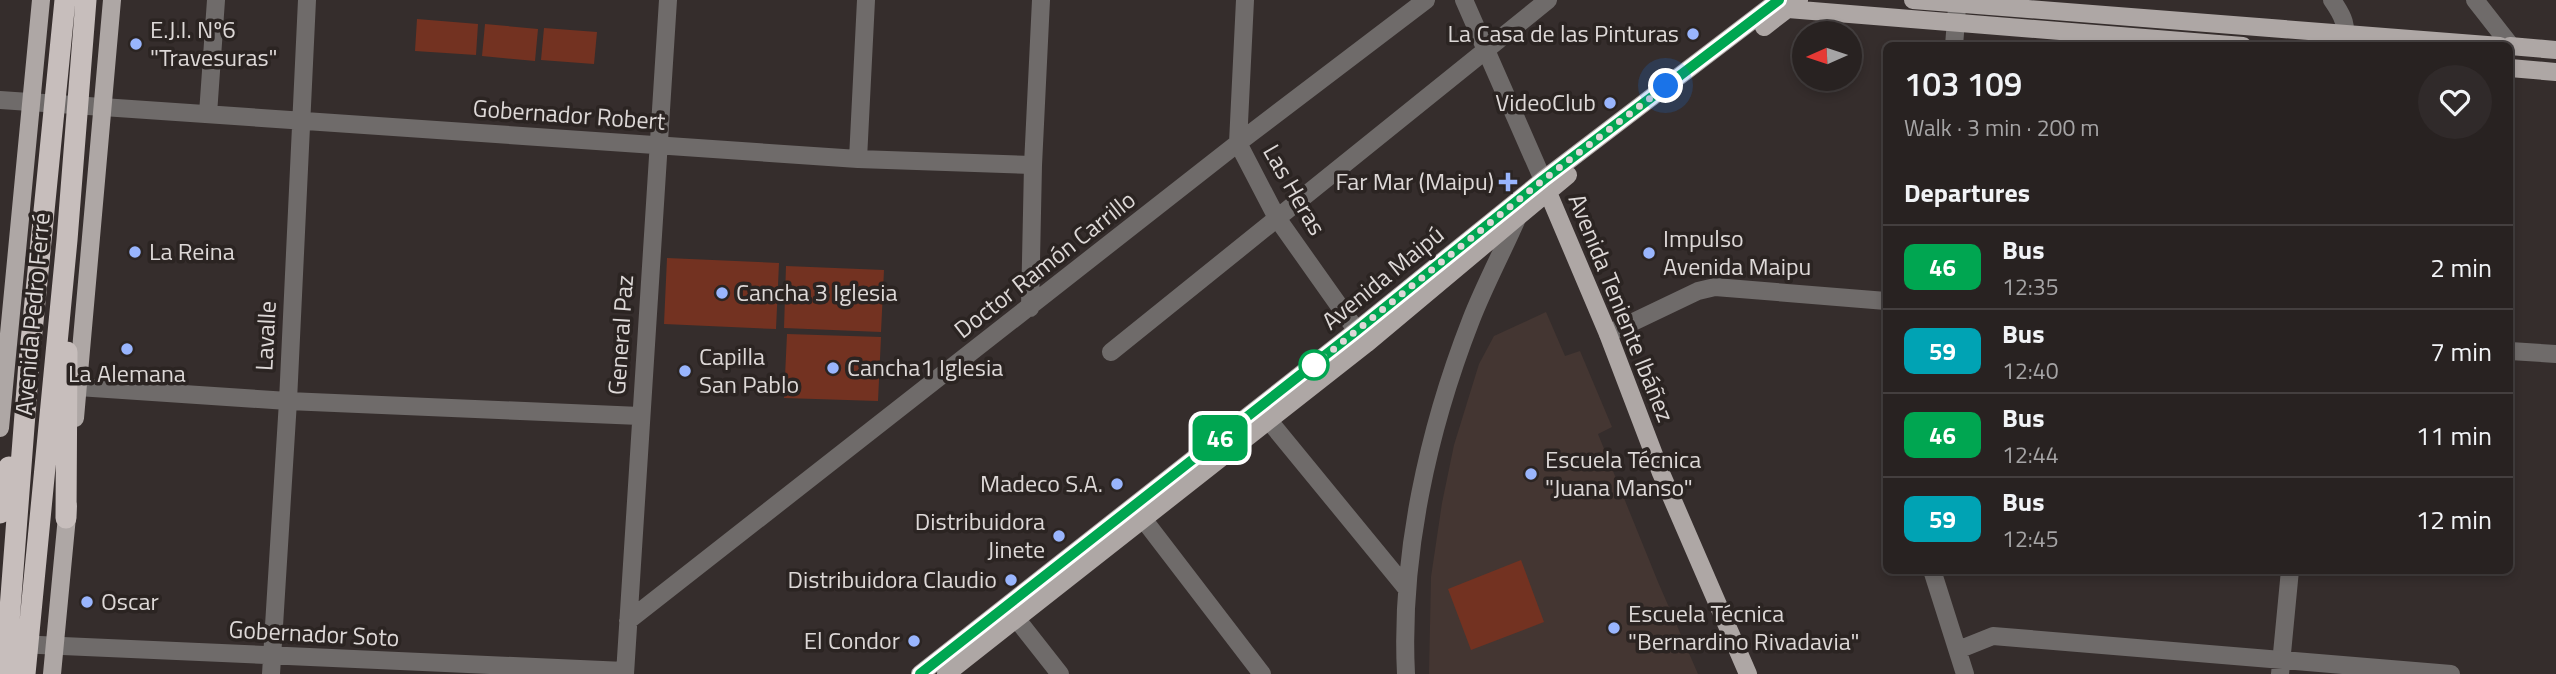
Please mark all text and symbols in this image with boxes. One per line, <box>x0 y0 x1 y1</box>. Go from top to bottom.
place label: E.J.I. Nº6 "Travesuras" <box>150 11 278 75</box>
place label: La Casa de las Pinturas <box>1448 15 1679 51</box>
north arrow <box>1792 21 1862 91</box>
map controls <box>1792 21 1862 91</box>
marker: La Casa de las Pinturas <box>1685 26 1701 42</box>
marker: E.J.I. Nº6 "Travesuras" <box>128 36 144 52</box>
text: 103 109 <box>1904 59 2022 109</box>
button: heart <box>2418 65 2492 139</box>
your location <box>1648 68 1683 103</box>
place label: VideoClub <box>1495 84 1596 120</box>
street label: Gobernador Robert <box>472 89 667 139</box>
marker: VideoClub <box>1602 95 1618 111</box>
text: Walk · 3 min · 200 m <box>1904 110 2100 145</box>
street label: Las Heras <box>1254 137 1335 242</box>
place label: Far Mar (Maipu) <box>1335 163 1494 199</box>
text: Departures <box>1904 173 2030 212</box>
marker: Far Mar (Maipu) <box>1500 174 1516 190</box>
street label: Doctor Ramón Carrillo <box>946 182 1143 347</box>
street label: Avenida Teniente Ibáñez <box>1560 188 1684 427</box>
street label: Avenida Pedro Ferré <box>5 211 59 417</box>
street label: Avenida Maipú <box>1313 217 1451 338</box>
place label: Impulso Avenida Maipu <box>1663 220 1811 284</box>
text: Bus <box>2002 230 2044 269</box>
place label: La Reina <box>149 233 235 269</box>
marker: La Reina <box>127 244 143 260</box>
marker: Impulso Avenida Maipu <box>1641 245 1657 261</box>
text: 2 min <box>2430 248 2492 287</box>
text: 46 <box>1929 249 1956 285</box>
text: 12:35 <box>2002 269 2059 304</box>
street label: General Paz <box>598 274 642 396</box>
place label: Cancha 3 Iglesia <box>736 274 897 310</box>
marker: Cancha 3 Iglesia <box>714 285 730 301</box>
street label: Lavalle <box>245 300 285 372</box>
text: Bus <box>2002 314 2044 353</box>
text: 7 min <box>2430 332 2492 371</box>
text: 59 <box>1929 333 1956 369</box>
place label: Capilla San Pablo <box>699 338 799 402</box>
marker: La Alemana <box>119 341 135 357</box>
place label: Cancha1 Iglesia <box>847 349 1003 385</box>
unlabelled marker <box>1299 350 1329 380</box>
text: 12:40 <box>2002 353 2059 388</box>
place label: La Alemana <box>68 355 186 391</box>
marker: Cancha1 Iglesia <box>825 360 841 376</box>
marker: Capilla San Pablo <box>677 363 693 379</box>
text: Bus <box>2002 398 2044 437</box>
line badge: 46 <box>1188 415 1252 461</box>
text: 11 min <box>2416 416 2492 455</box>
text: 46 <box>1929 417 1956 453</box>
text: 46 <box>1207 420 1233 456</box>
text: 12:44 <box>2002 437 2059 472</box>
place label: Escuela Técnica "Juana Manso" <box>1545 441 1701 505</box>
place label: Madeco S.A. <box>980 465 1103 501</box>
marker: Escuela Técnica "Juana Manso" <box>1523 466 1539 482</box>
marker: Madeco S.A. <box>1109 476 1125 492</box>
text: Bus <box>2002 482 2044 521</box>
text: 12 min <box>2416 500 2492 539</box>
text: 59 <box>1929 501 1956 537</box>
place label: Distribuidora Jinete <box>915 503 1045 567</box>
text: 12:45 <box>2002 521 2059 556</box>
marker: Distribuidora Jinete <box>1051 528 1067 544</box>
place label: Distribuidora Claudio <box>788 561 997 597</box>
marker: Distribuidora Claudio <box>1003 572 1019 588</box>
place label: Oscar <box>101 583 159 619</box>
marker: Oscar <box>79 594 95 610</box>
place label: Escuela Técnica "Bernardino Rivadavia" <box>1628 595 1860 659</box>
street label: Gobernador Soto <box>228 611 400 655</box>
marker: Escuela Técnica "Bernardino Rivadavia" <box>1606 620 1622 636</box>
place label: El Condor <box>804 622 900 658</box>
marker: El Condor <box>906 633 922 649</box>

